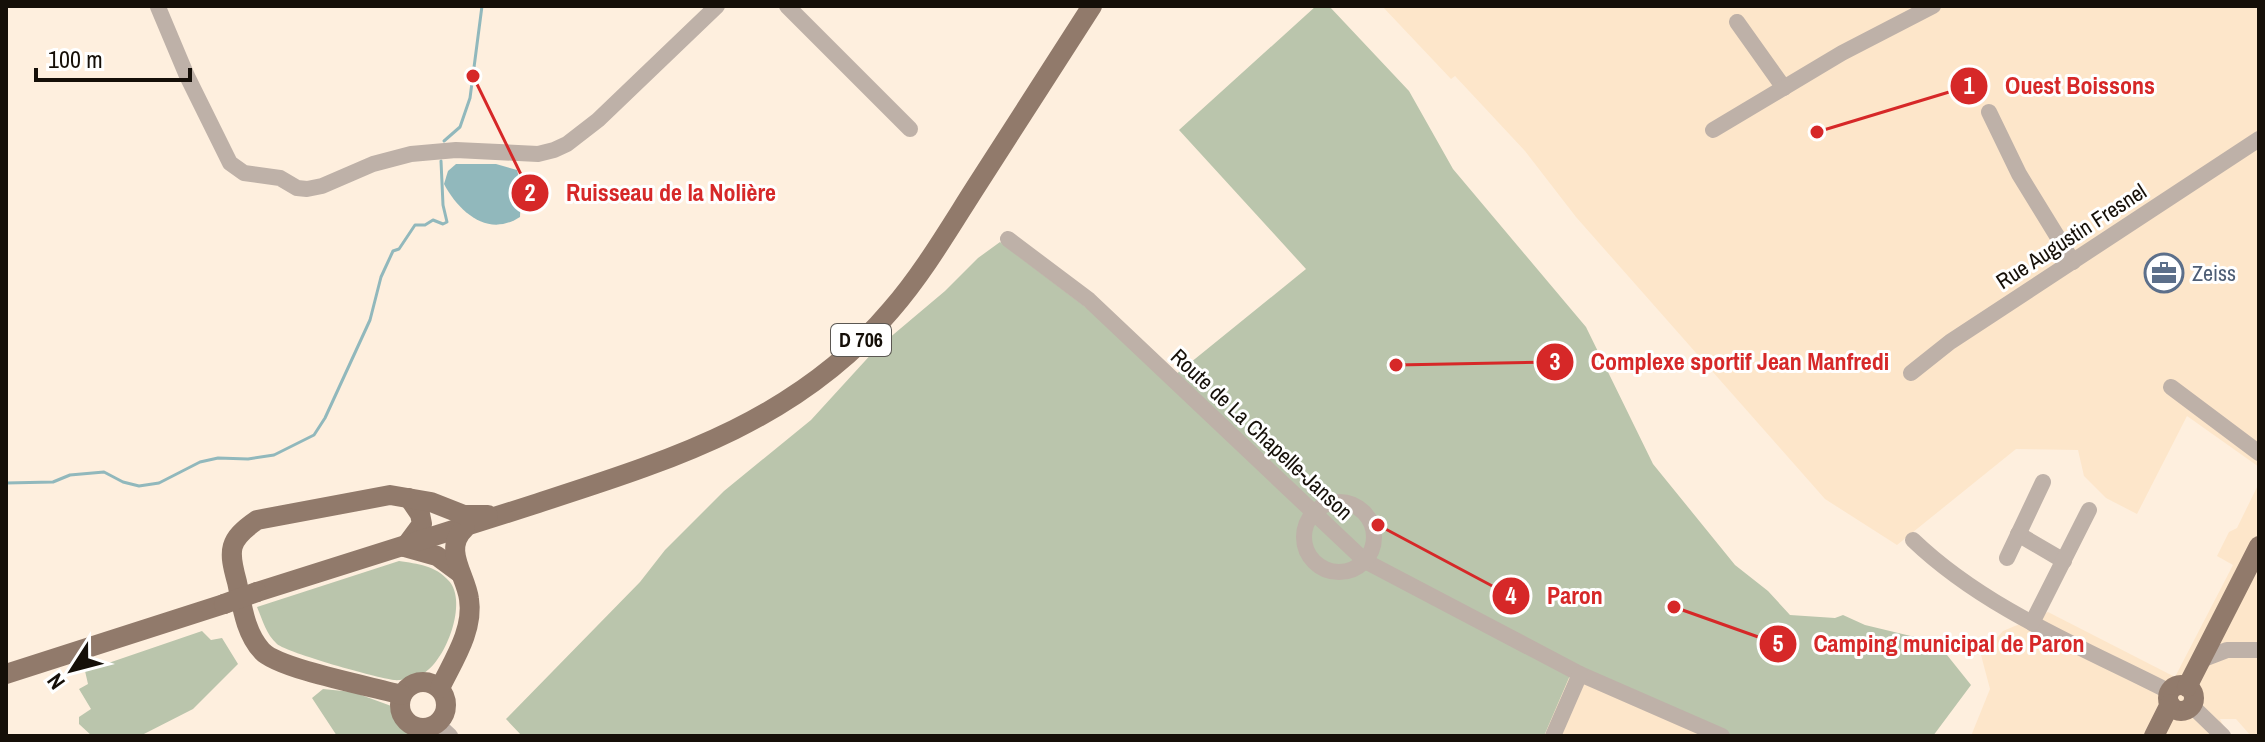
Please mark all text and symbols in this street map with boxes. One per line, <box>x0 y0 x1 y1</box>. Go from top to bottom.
scale bar <box>36 32 190 82</box>
text: 100 m <box>48 43 103 75</box>
callout: Ouest Boissons <box>1949 62 2170 110</box>
text: 1 <box>1964 69 1975 101</box>
text: Ouest Boissons <box>2005 69 2155 101</box>
callout: Ruisseau de la Nolière <box>510 169 792 217</box>
text: 2 <box>525 176 536 208</box>
text: Ruisseau de la Nolière <box>566 176 776 208</box>
street label: Rue Augustin Fresnel <box>1990 176 2152 296</box>
office icon: Zeiss <box>2143 252 2185 294</box>
place label: Zeiss <box>2192 258 2236 288</box>
road number: D 706 <box>831 324 891 356</box>
callout: Complexe sportif Jean Manfredi <box>1535 338 1905 386</box>
street label: Route de La Chapelle-Janson <box>1164 342 1360 526</box>
text: 3 <box>1550 345 1561 377</box>
text: Complexe sportif Jean Manfredi <box>1591 345 1889 377</box>
callout: Paron <box>1491 572 1618 620</box>
text: 4 <box>1506 579 1517 611</box>
text: Paron <box>1547 579 1603 611</box>
callout: Camping municipal de Paron <box>1758 620 2101 668</box>
text: 5 <box>1773 627 1784 659</box>
text: Camping municipal de Paron <box>1813 627 2085 659</box>
north arrow <box>32 630 112 710</box>
text: N <box>40 668 72 696</box>

